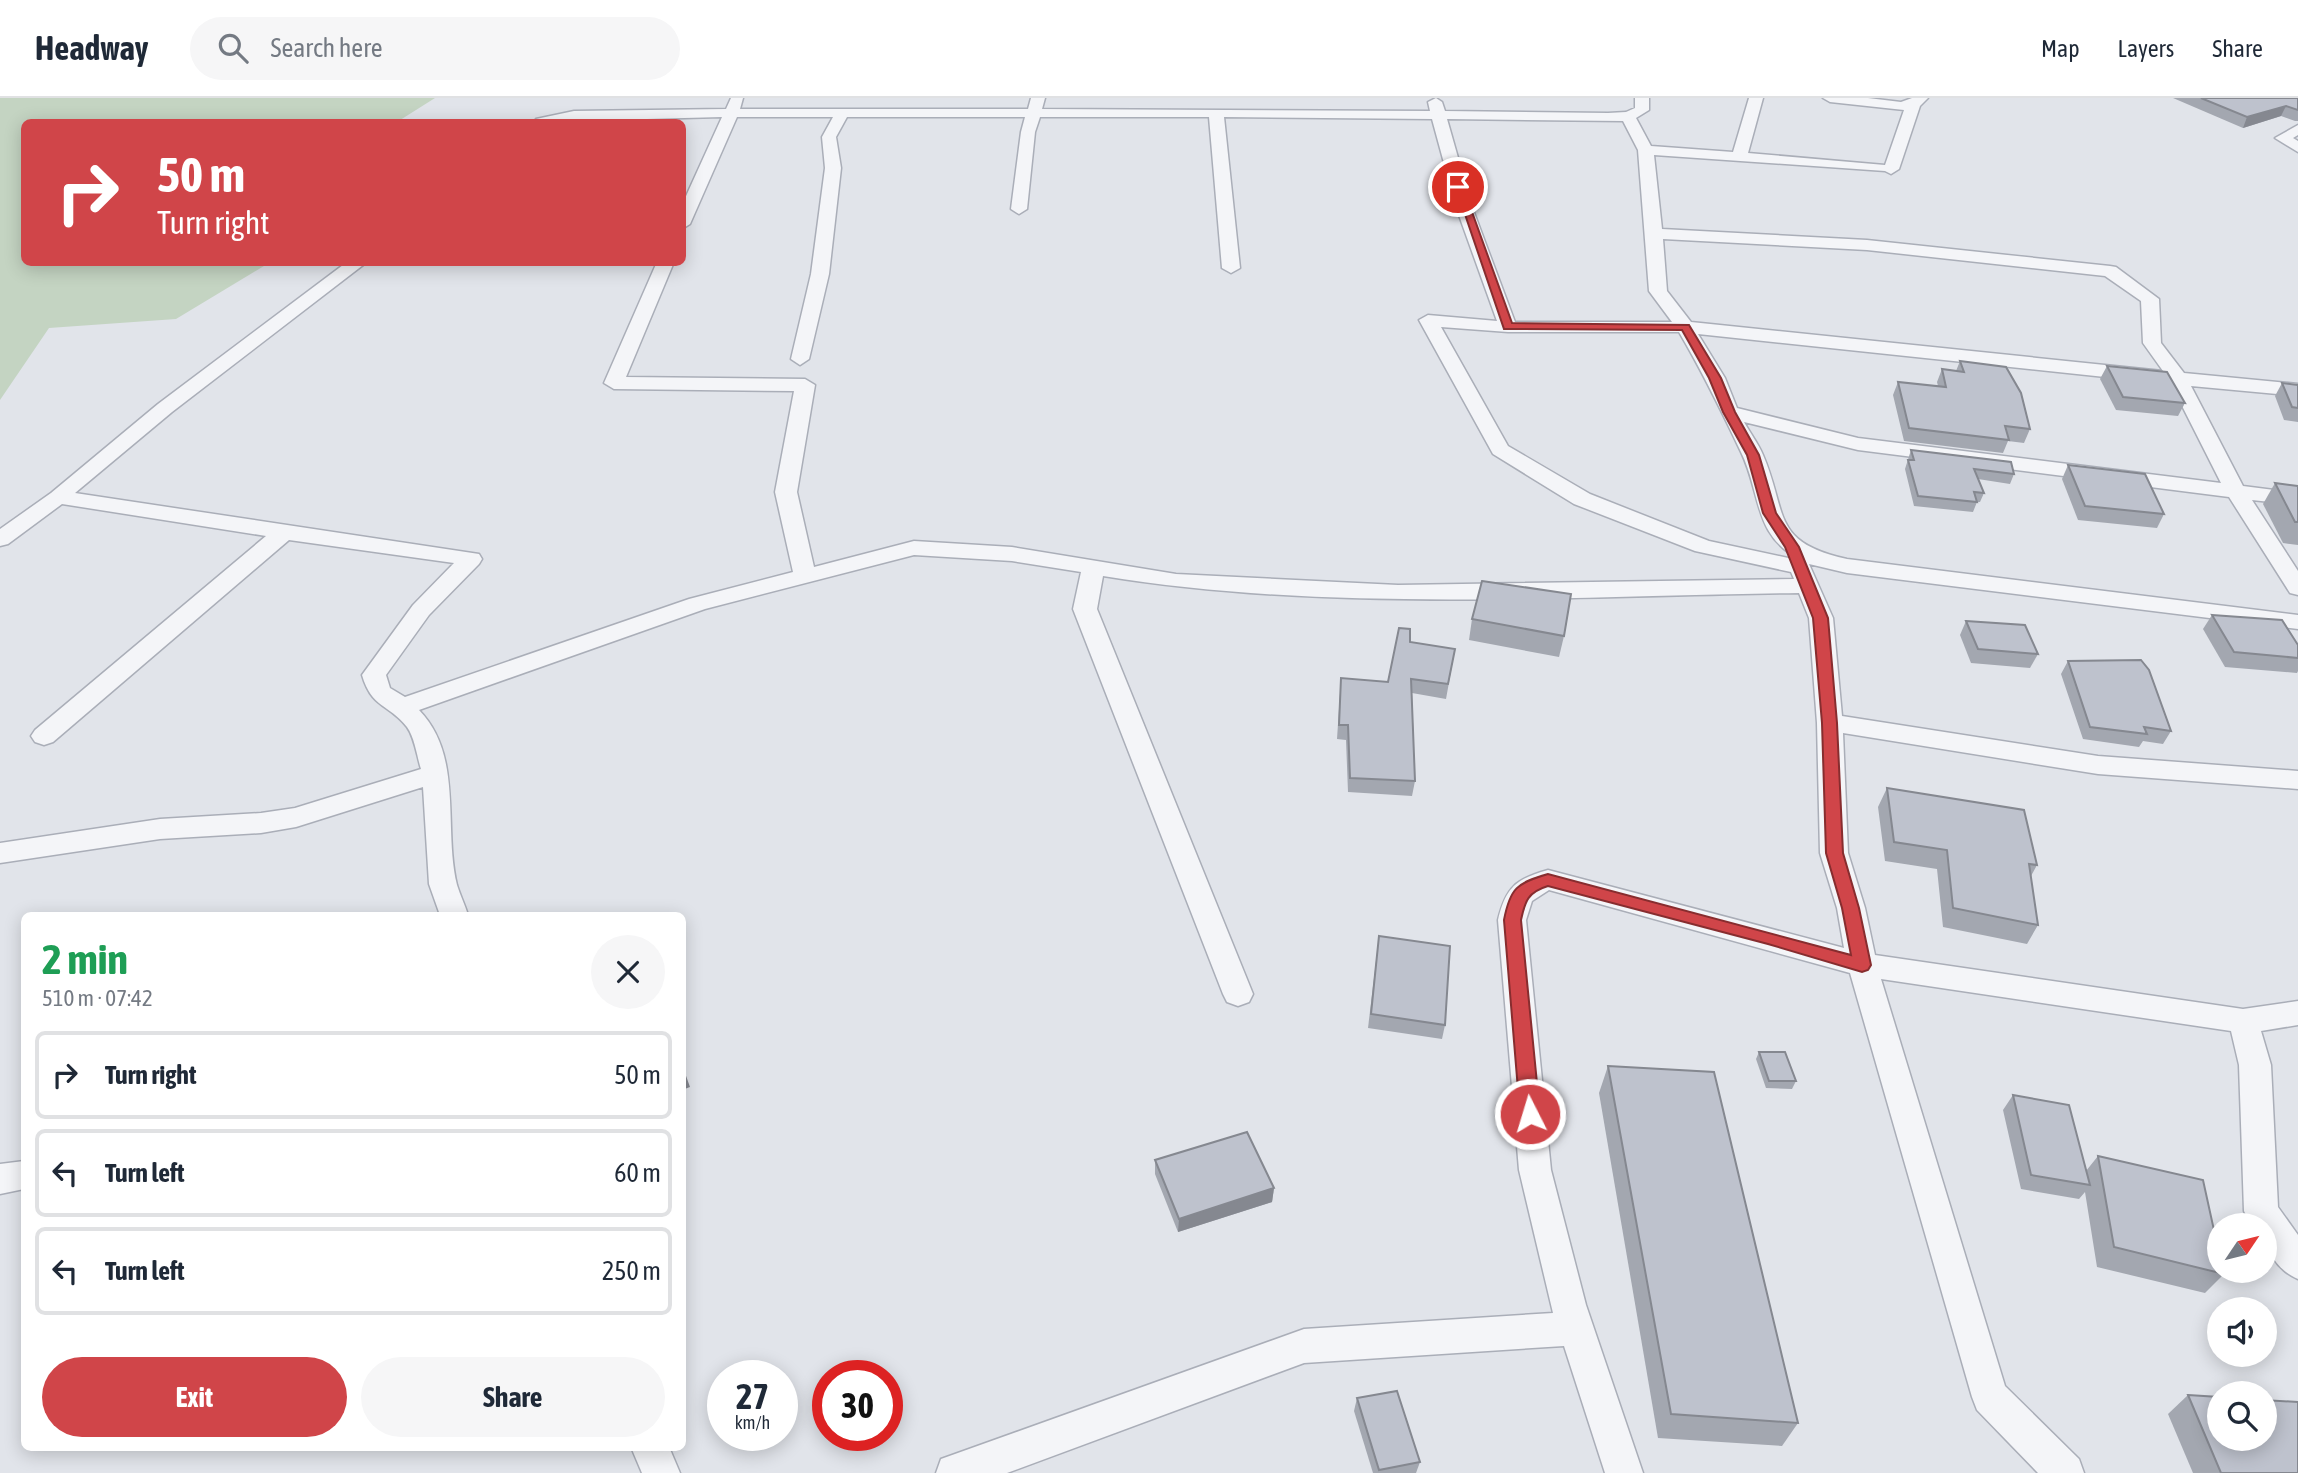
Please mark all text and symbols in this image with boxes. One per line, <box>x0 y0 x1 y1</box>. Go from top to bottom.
search box <box>190 17 680 80</box>
text: Headway <box>35 29 148 67</box>
icon: search <box>214 29 252 67</box>
text: Search here <box>270 33 383 63</box>
text: Map <box>2041 35 2080 62</box>
text: Layers <box>2118 35 2174 62</box>
text: Share <box>2212 35 2263 62</box>
text: 50 m <box>157 146 245 202</box>
icon: right <box>42 147 133 238</box>
pin <box>1428 157 1488 217</box>
icon: arrive <box>1439 168 1477 206</box>
text: Turn right <box>157 204 270 241</box>
text: 2 min <box>42 935 128 983</box>
button: close <box>591 935 665 1009</box>
text: 510 m · 07:42 <box>42 985 153 1011</box>
icon: right <box>46 1056 84 1094</box>
text: Turn right <box>105 1060 196 1090</box>
text: 50 m <box>614 1060 661 1090</box>
position arrow <box>1493 1077 1567 1151</box>
icon: left <box>46 1154 84 1192</box>
text: Turn left <box>105 1158 185 1188</box>
text: 60 m <box>614 1158 661 1188</box>
north arrow <box>2207 1213 2277 1283</box>
map controls <box>2207 1213 2277 1451</box>
icon: left <box>46 1252 84 1290</box>
text: Turn left <box>105 1256 185 1286</box>
text: 250 m <box>602 1256 661 1286</box>
button: sound <box>2207 1297 2277 1367</box>
button: Exit <box>42 1357 347 1437</box>
button: Share <box>361 1357 665 1437</box>
speed limit sign: 30 <box>812 1360 903 1451</box>
text: 27 <box>736 1376 769 1416</box>
button: search <box>2207 1381 2277 1451</box>
text: km/h <box>735 1412 770 1433</box>

